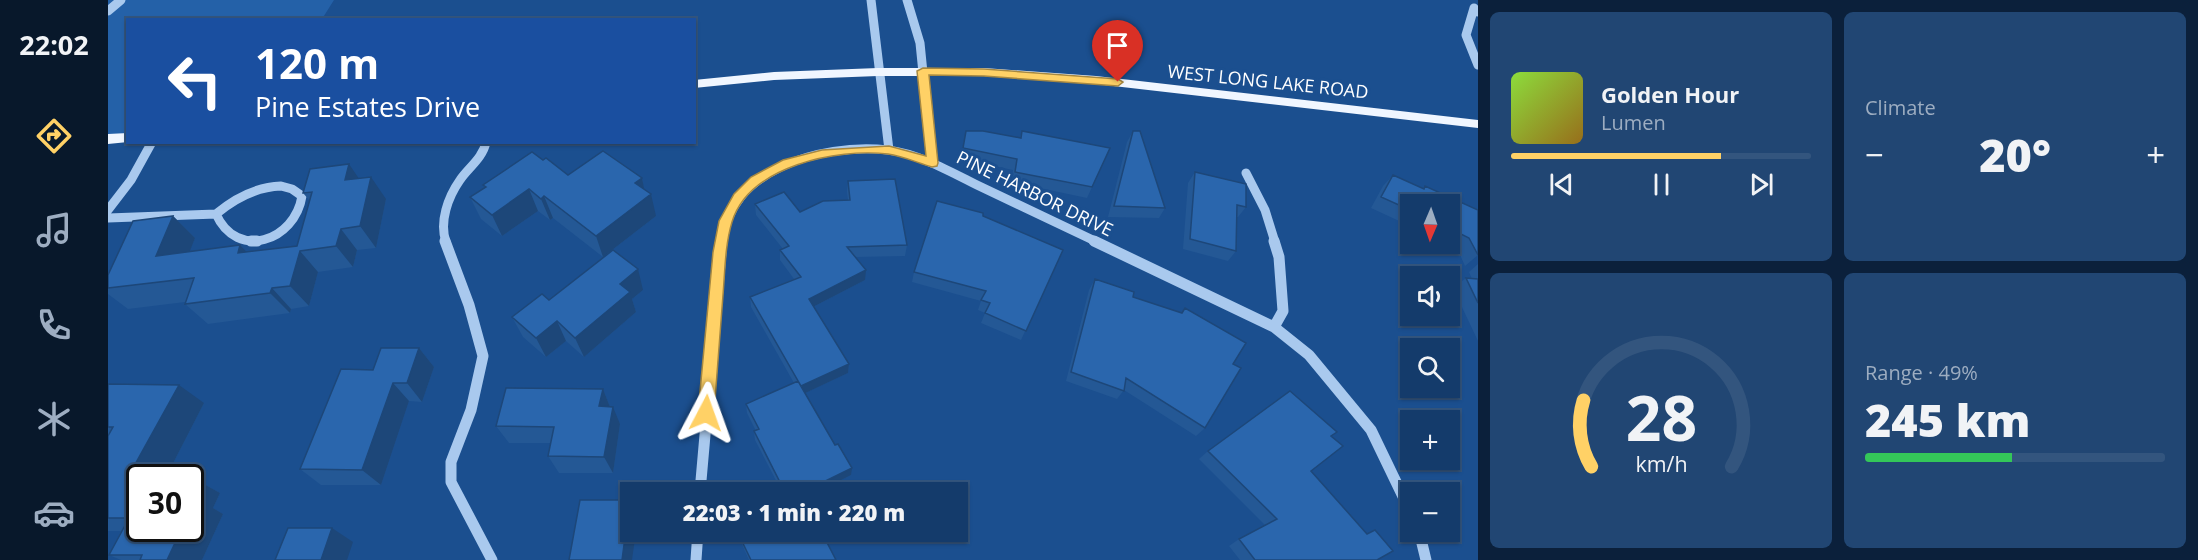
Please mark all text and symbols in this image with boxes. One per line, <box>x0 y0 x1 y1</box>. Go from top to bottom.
pin <box>1092 20 1143 82</box>
text: 22:02 <box>19 26 89 63</box>
icon: arrive <box>1101 29 1134 62</box>
text: 120 m <box>255 34 379 91</box>
icon: left <box>156 42 234 120</box>
street label: WEST LONG LAKE ROAD <box>1166 59 1370 103</box>
text: Golden Hour <box>1601 79 1739 109</box>
text: Pine Estates Drive <box>255 88 480 125</box>
text: Climate <box>1865 94 1936 121</box>
text: Lumen <box>1601 109 1666 136</box>
icon: directions <box>33 115 75 157</box>
text: 20° <box>1979 124 2051 185</box>
text: − <box>1865 132 1884 177</box>
text: + <box>2146 132 2165 177</box>
street label: PINE HARBOR DRIVE <box>953 145 1117 241</box>
icon: previous <box>1545 168 1578 201</box>
icon: pause <box>1645 168 1678 201</box>
icon: next <box>1745 168 1778 201</box>
north arrow <box>1400 194 1460 254</box>
map controls <box>1400 194 1460 542</box>
icon: music <box>33 209 75 251</box>
button: sound <box>1400 266 1460 326</box>
icon: phone <box>33 304 75 346</box>
button: search <box>1400 338 1460 398</box>
text: Range · 49% <box>1865 359 1978 386</box>
text: 28 <box>1625 374 1697 459</box>
position arrow <box>674 381 738 445</box>
text: 245 km <box>1865 389 2030 450</box>
icon: climate <box>33 398 75 440</box>
button: + <box>1400 410 1460 470</box>
text: km/h <box>1635 450 1687 479</box>
speed limit sign: 30 <box>126 464 204 542</box>
button: − <box>1400 482 1460 542</box>
icon: car <box>33 492 75 534</box>
text: 22:03 · 1 min · 220 m <box>683 497 905 527</box>

